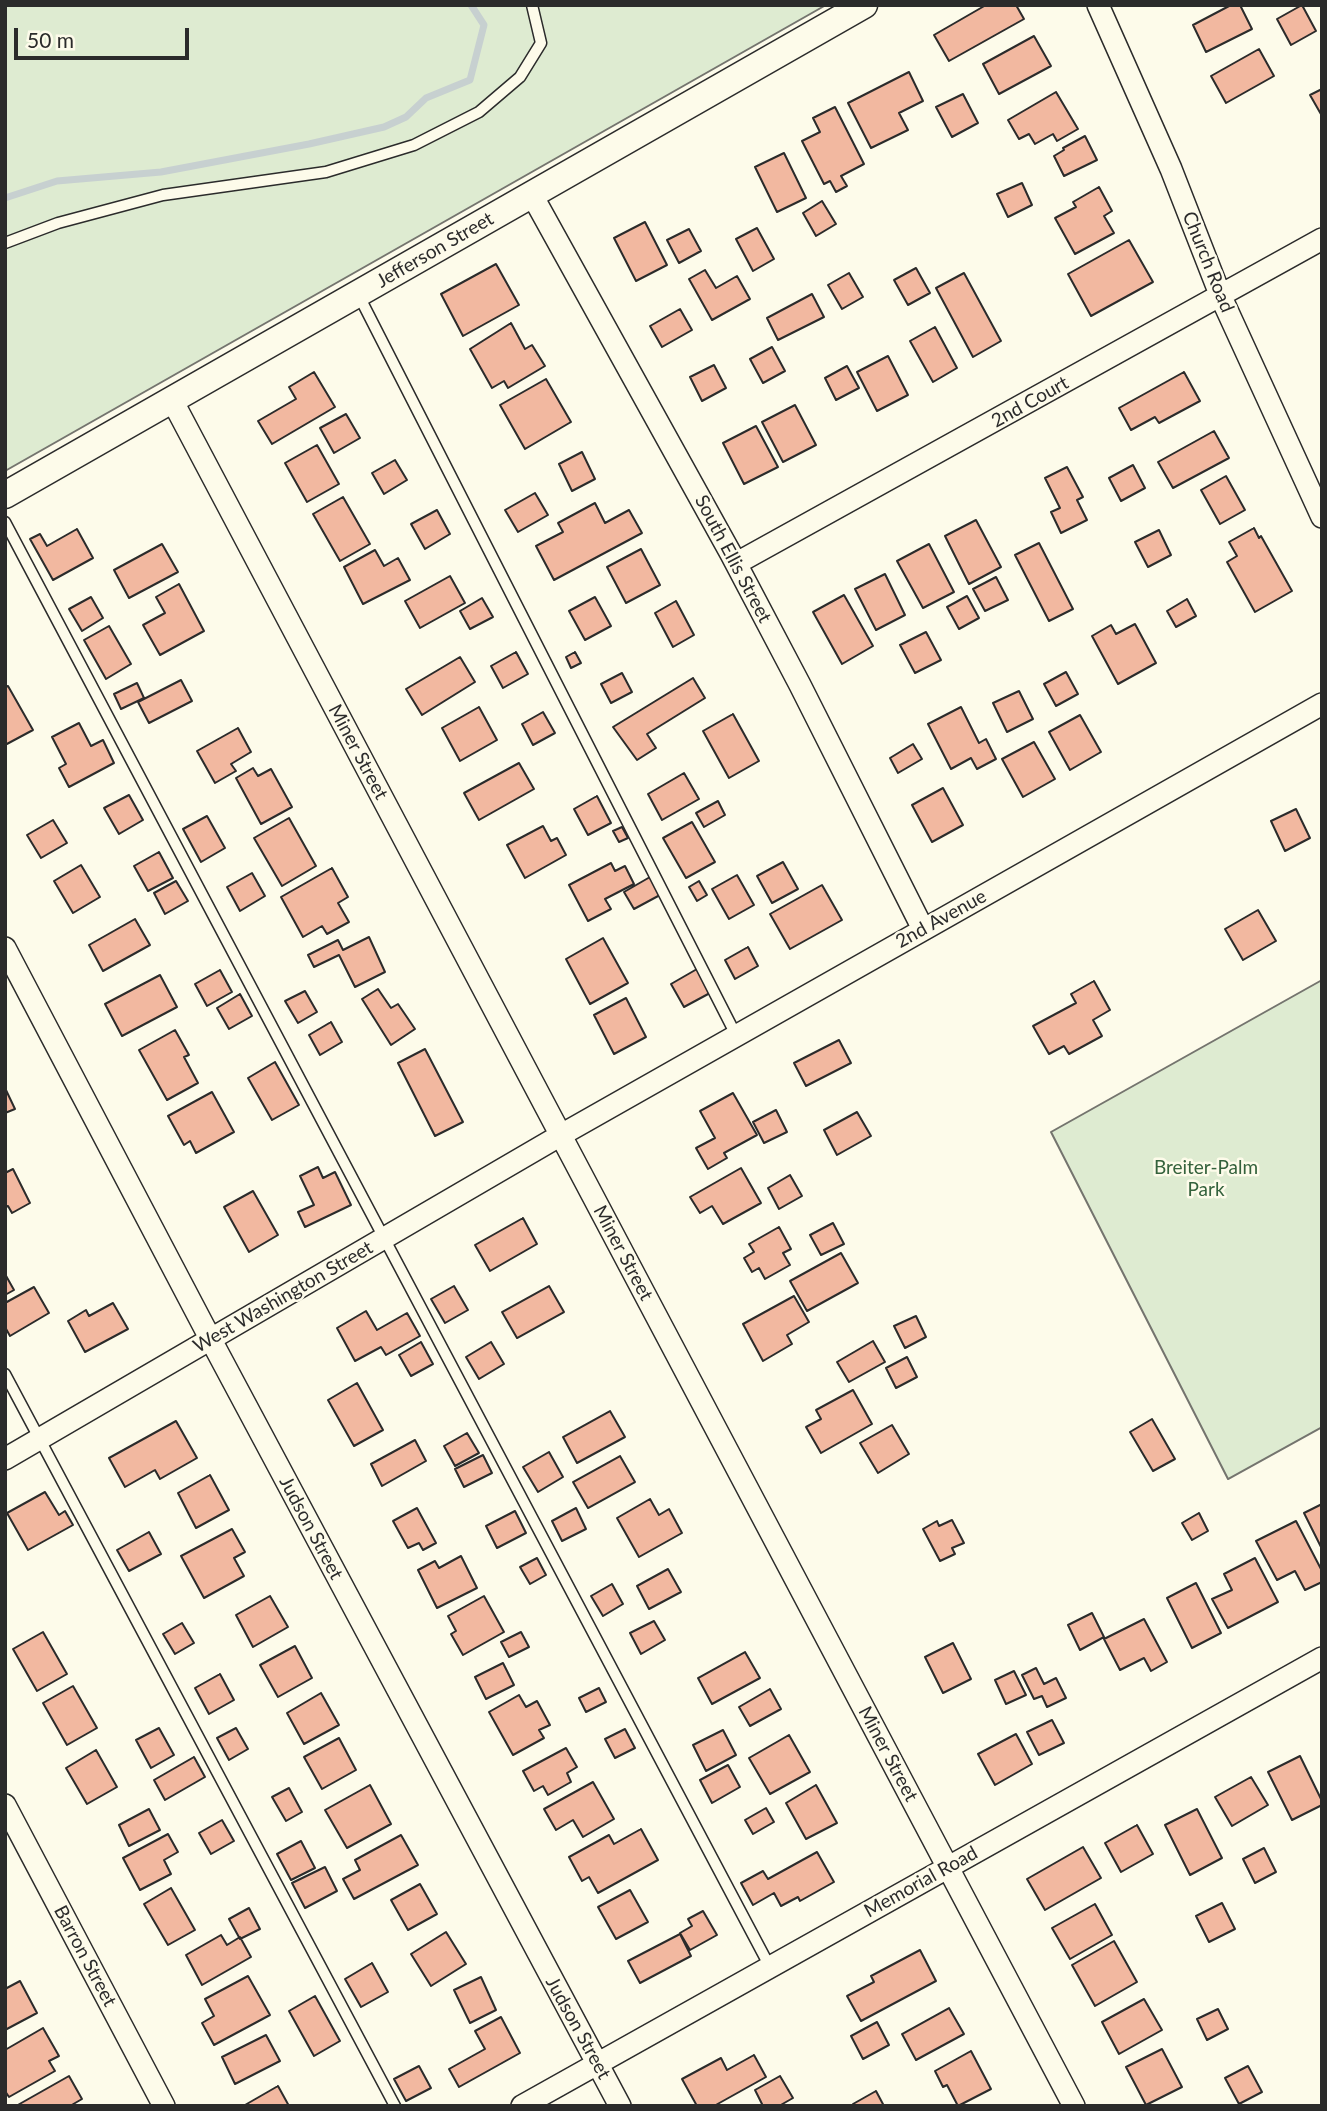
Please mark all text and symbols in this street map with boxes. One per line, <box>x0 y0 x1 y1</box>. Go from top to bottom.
scale bar <box>18 14 192 58</box>
text: 50 m <box>27 27 74 52</box>
street label: Jefferson Street <box>372 207 498 293</box>
street label: Church Road <box>1177 208 1239 316</box>
street label: 2nd Court <box>987 371 1073 433</box>
street label: South Ellis Street <box>690 491 776 627</box>
street label: Miner Street <box>323 701 393 803</box>
street label: 2nd Avenue <box>892 885 990 953</box>
park label: Breiter-Palm Park <box>1154 1157 1258 1201</box>
street label: Miner Street <box>588 1202 658 1304</box>
street label: West Washington Street <box>189 1236 377 1358</box>
street label: Judson Street <box>274 1473 348 1583</box>
street label: Miner Street <box>853 1703 923 1805</box>
street label: Memorial Road <box>860 1841 982 1923</box>
street label: Barron Street <box>49 1902 121 2010</box>
street label: Judson Street <box>541 1973 615 2083</box>

